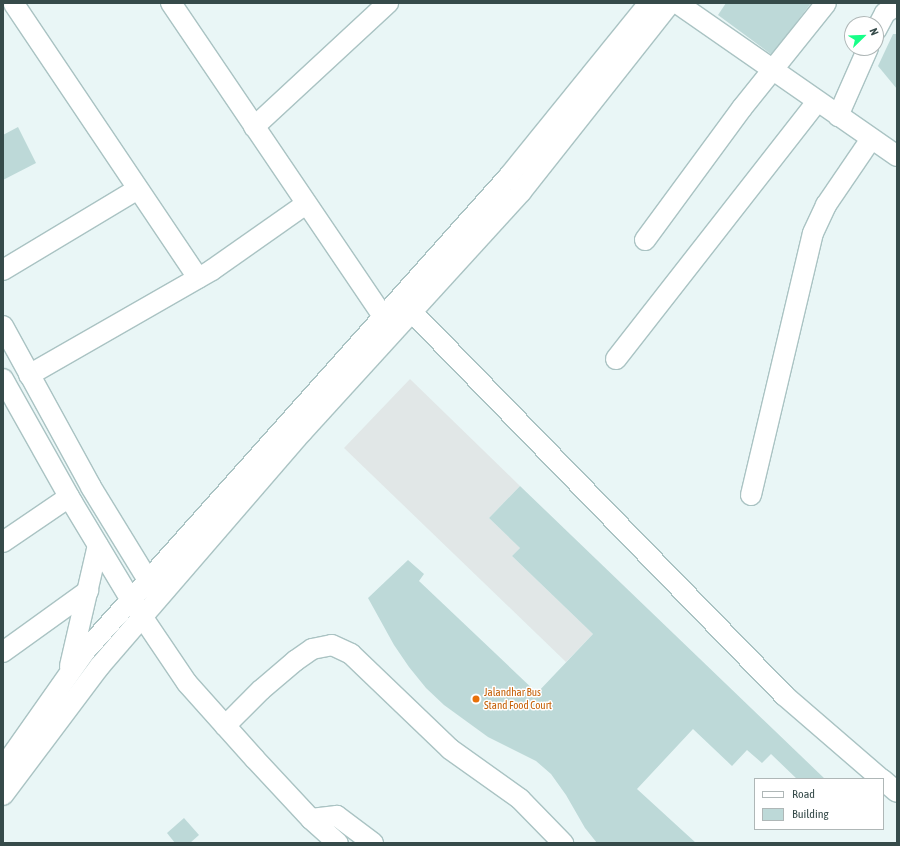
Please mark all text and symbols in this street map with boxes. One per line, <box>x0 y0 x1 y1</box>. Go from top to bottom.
north arrow <box>844 16 884 56</box>
text: N <box>867 26 881 37</box>
place label: Jalandhar Bus Stand Food Court <box>484 686 552 712</box>
marker: Jalandhar Bus Stand Food Court <box>471 694 481 704</box>
legend <box>754 778 884 830</box>
text: Road <box>792 787 815 801</box>
text: Building <box>792 807 829 821</box>

